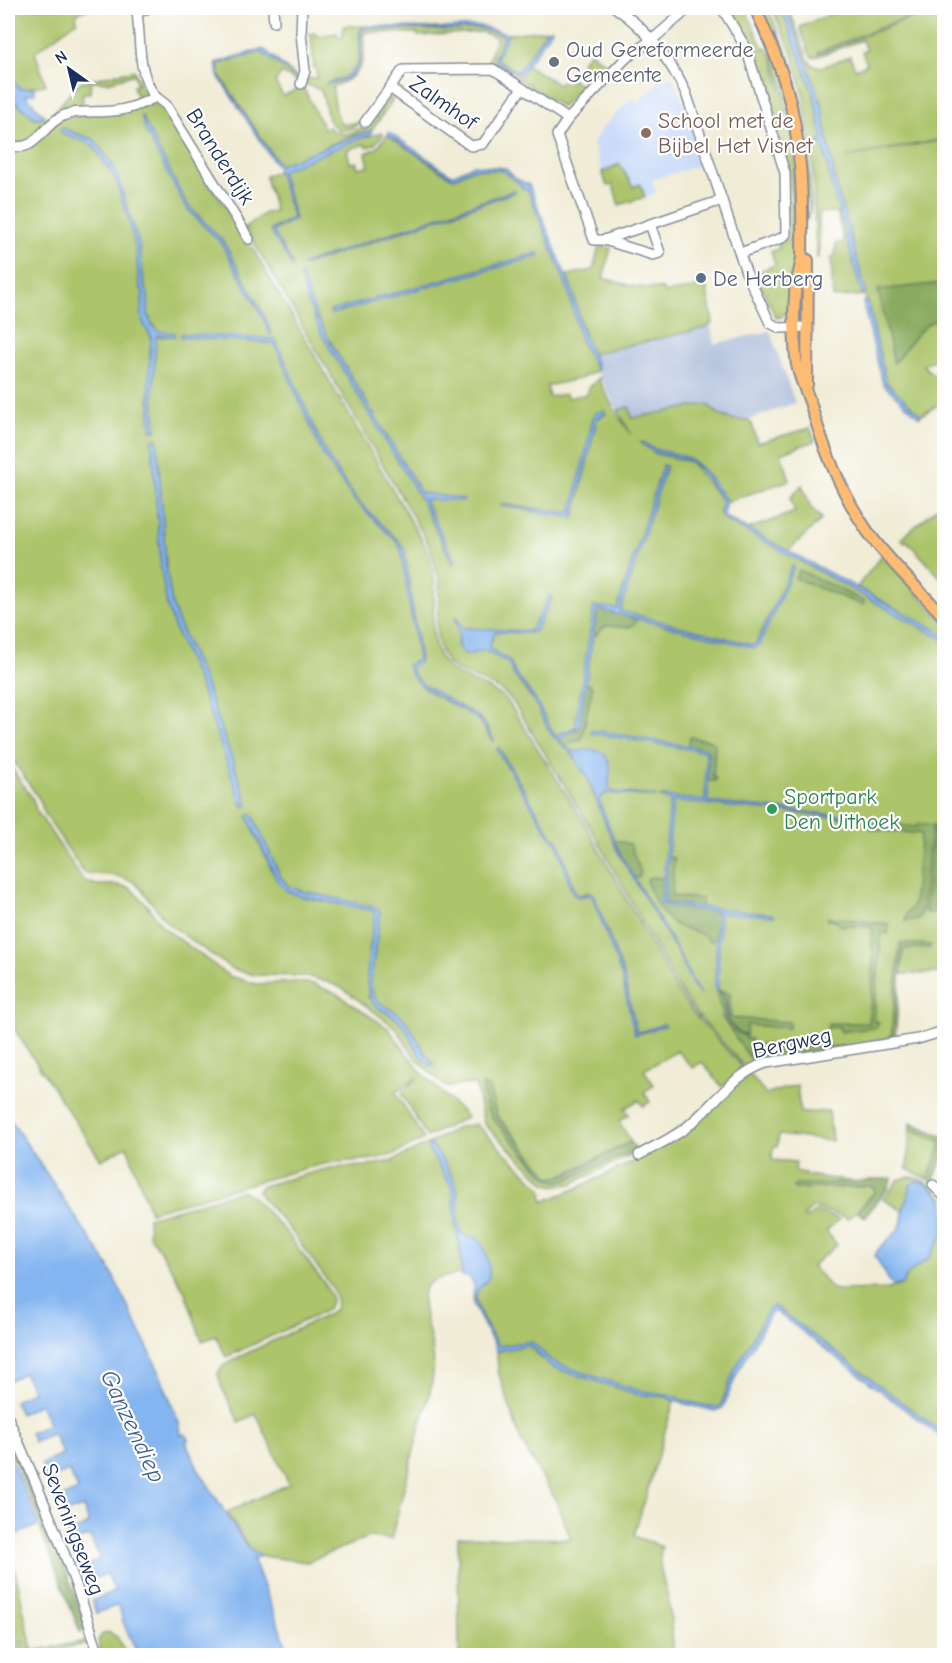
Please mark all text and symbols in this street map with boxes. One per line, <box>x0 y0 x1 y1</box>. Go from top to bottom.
place label: Oud Gereformeerde Gemeente <box>566 37 754 88</box>
north arrow <box>39 39 99 99</box>
text: N <box>52 47 71 68</box>
marker: Oud Gereformeerde Gemeente <box>547 55 561 69</box>
street label: Zalmhof <box>405 70 484 137</box>
street label: Branderdijk <box>180 104 260 210</box>
place label: School met de Bijbel Het Visnet <box>658 108 813 159</box>
marker: School met de Bijbel Het Visnet <box>639 126 653 140</box>
place label: De Herberg <box>713 266 823 292</box>
marker: De Herberg <box>694 271 708 285</box>
place label: Sportpark Den Uithoek <box>784 784 900 835</box>
marker: Sportpark Den Uithoek <box>765 802 779 816</box>
street label: Bergweg <box>750 1022 834 1064</box>
water label: Ganzendiep <box>95 1365 171 1487</box>
street label: Seveningseweg <box>36 1460 110 1599</box>

